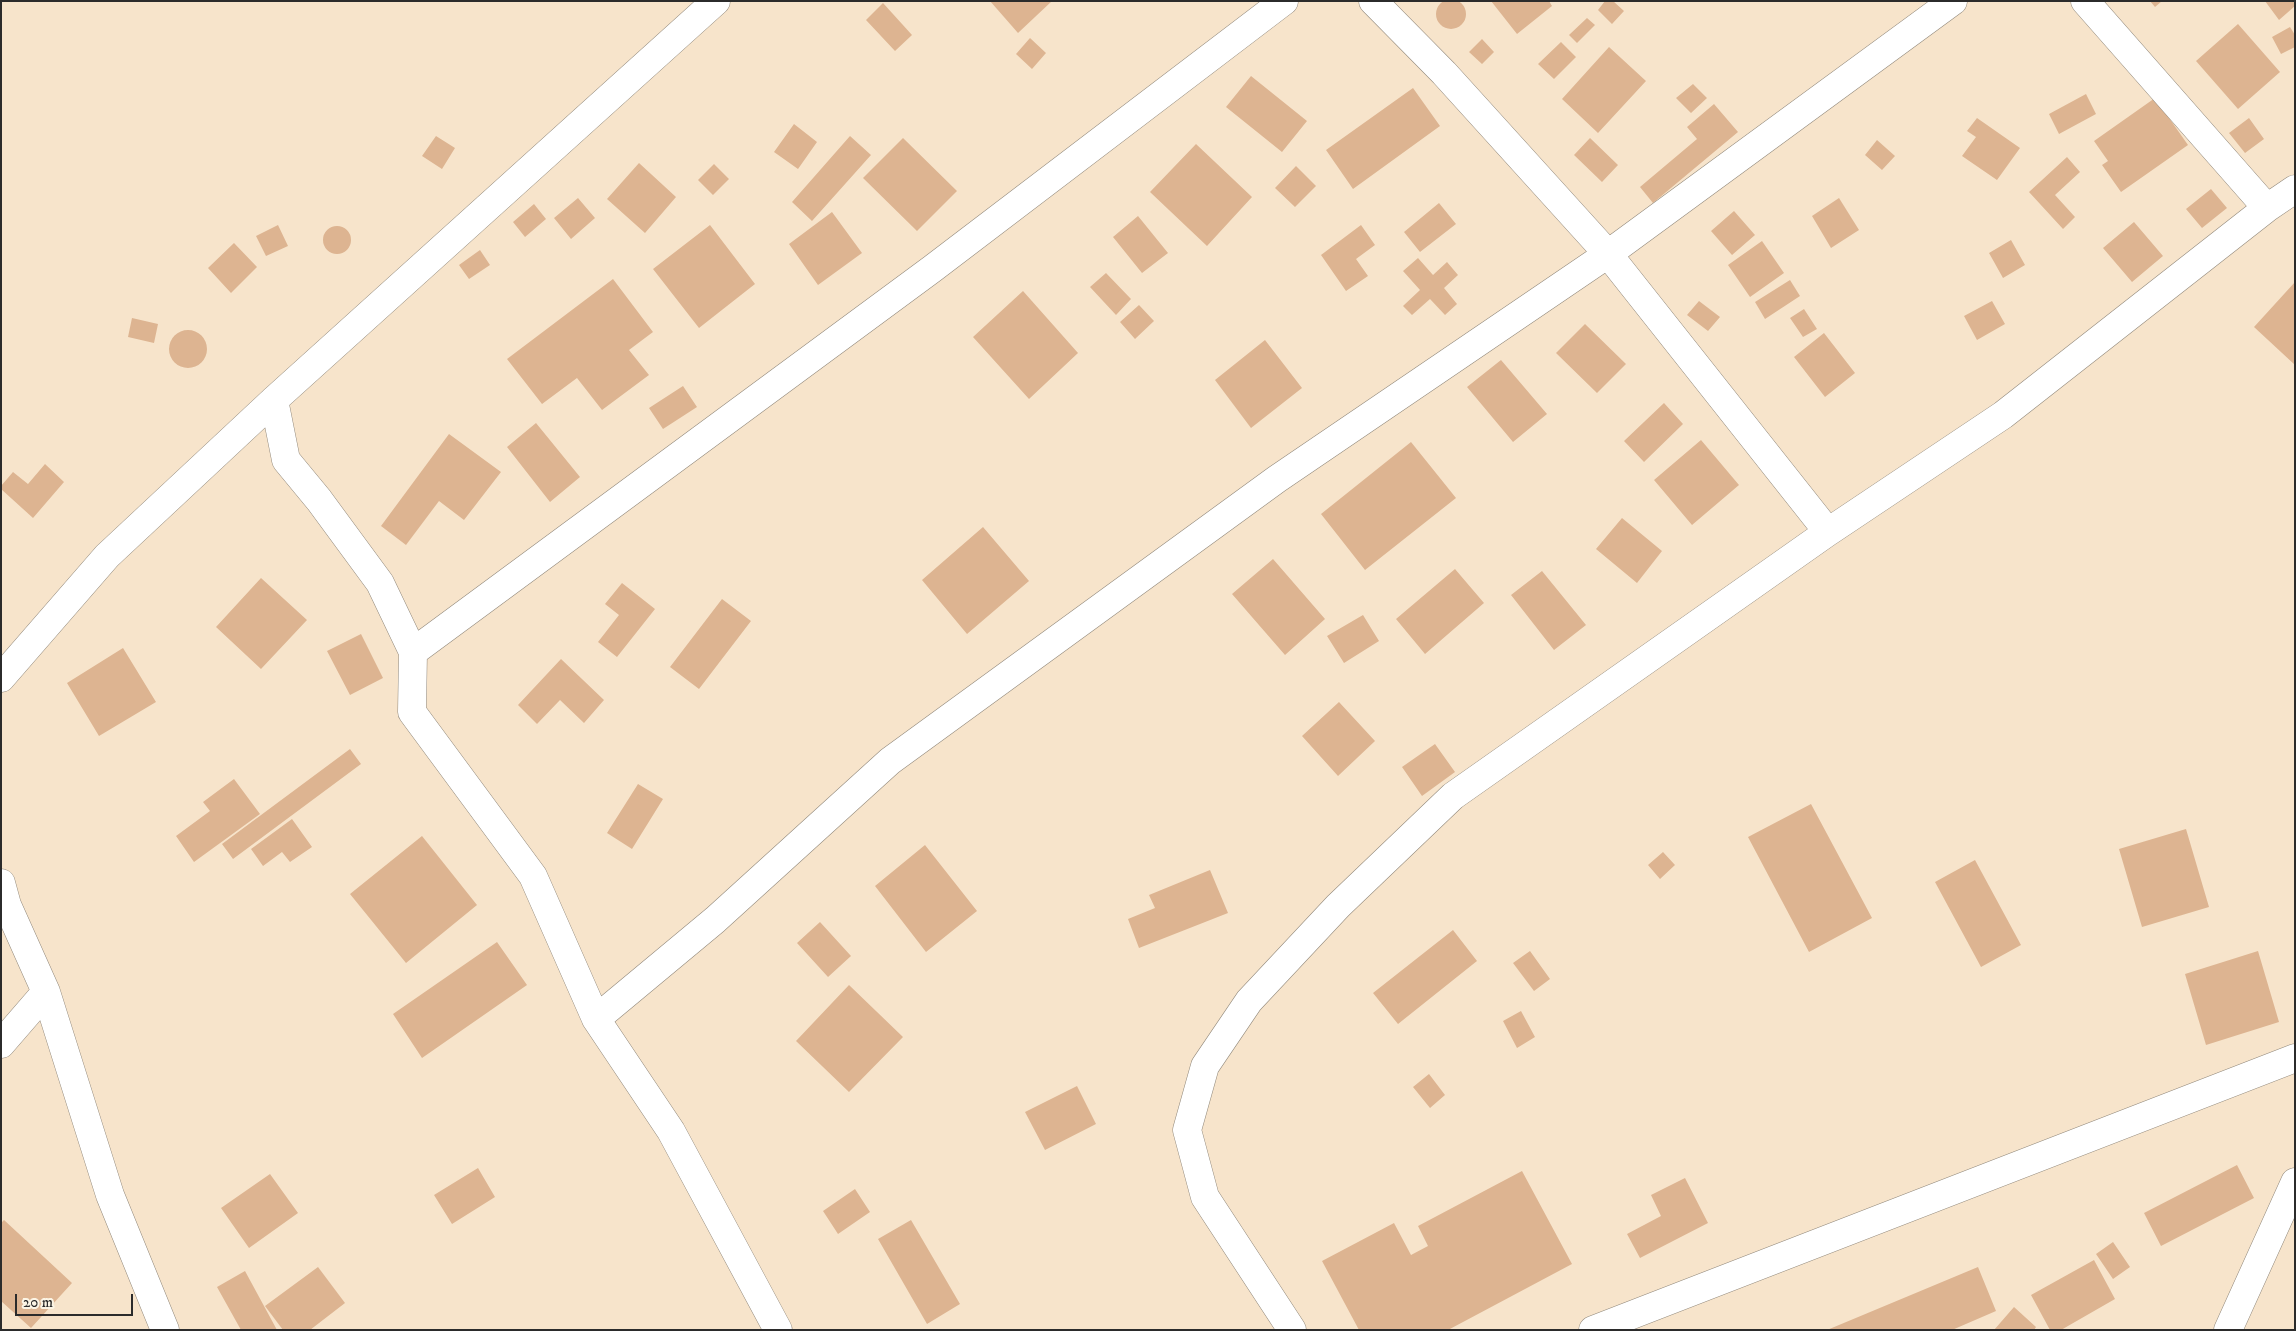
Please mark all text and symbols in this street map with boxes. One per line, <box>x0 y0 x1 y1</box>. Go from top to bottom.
scale bar <box>18 1284 135 1316</box>
text: 20 m <box>23 1293 53 1312</box>

